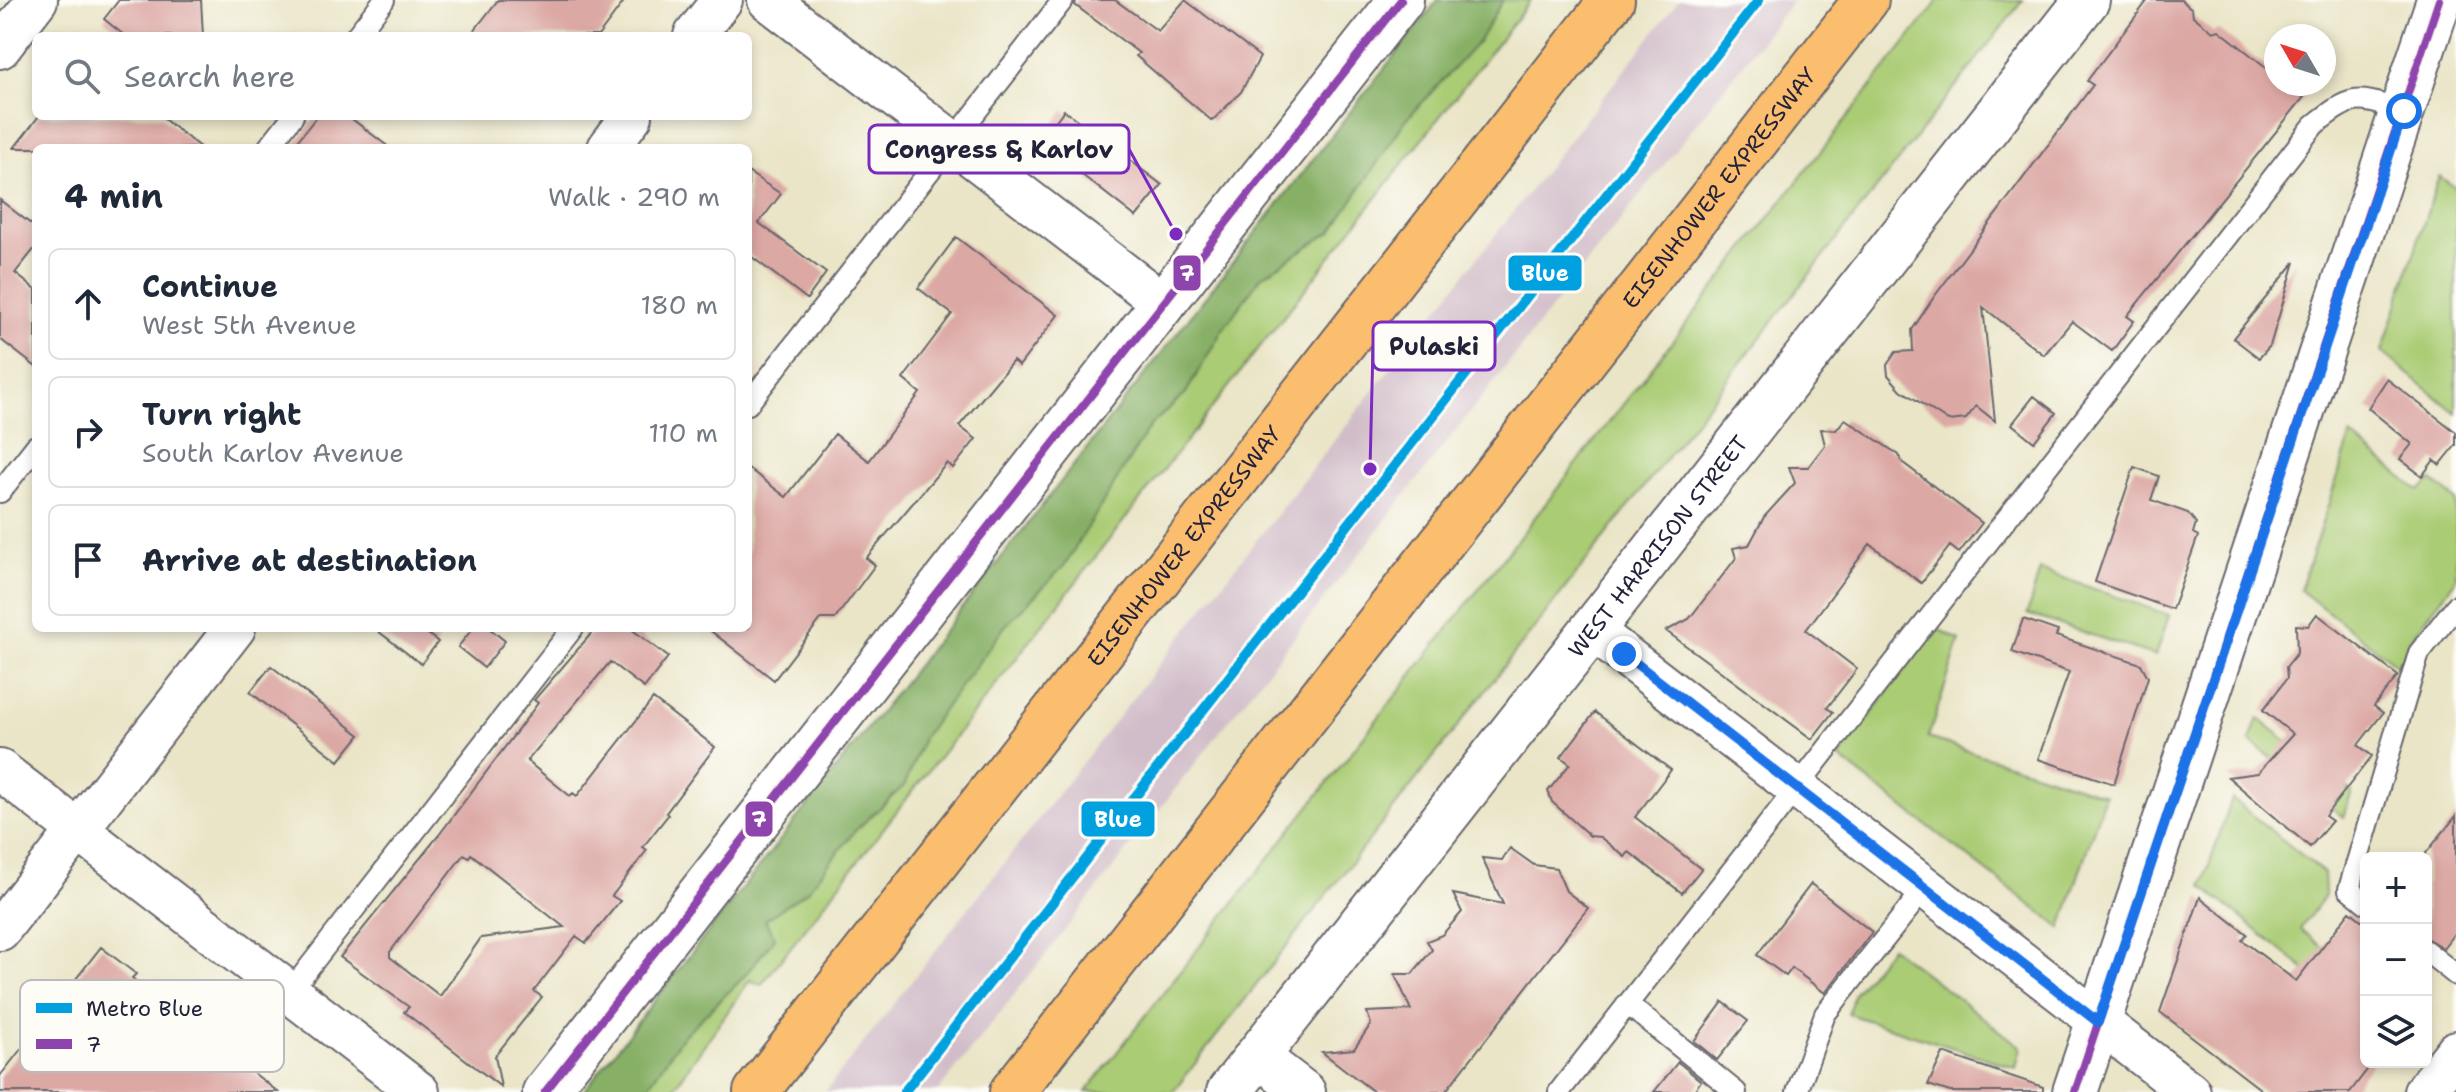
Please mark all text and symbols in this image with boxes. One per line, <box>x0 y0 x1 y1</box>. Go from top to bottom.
north arrow <box>2264 24 2336 96</box>
search box <box>32 32 752 120</box>
icon: search <box>60 54 104 98</box>
text: Search here <box>124 56 295 97</box>
street label: EISENHOWER EXPRESSWAY <box>1616 61 1823 315</box>
route start <box>2386 93 2422 129</box>
callout: Congress & Karlov <box>869 125 1129 173</box>
text: Congress & Karlov <box>885 134 1113 166</box>
text: 4 min <box>64 173 163 219</box>
text: Walk · 290 m <box>548 179 720 214</box>
line badge: 7 <box>1172 254 1202 292</box>
line badge: Blue <box>1507 254 1583 292</box>
text: 7 <box>1179 259 1195 288</box>
text: Blue <box>1521 259 1569 288</box>
text: Continue <box>142 266 278 307</box>
icon: ahead <box>66 282 110 326</box>
text: 180 m <box>640 287 718 322</box>
text: West 5th Avenue <box>142 307 357 342</box>
callout: Pulaski <box>1373 322 1495 370</box>
text: Pulaski <box>1389 331 1479 363</box>
text: Turn right <box>142 394 301 435</box>
icon: right <box>66 410 110 454</box>
text: 110 m <box>648 415 718 450</box>
street label: EISENHOWER EXPRESSWAY <box>1081 420 1288 673</box>
street label: WEST HARRISON STREET <box>1562 429 1755 664</box>
text: South Karlov Avenue <box>142 435 404 470</box>
icon: arrive <box>66 538 110 582</box>
text: Arrive at destination <box>142 540 477 581</box>
route end <box>1606 636 1642 672</box>
line badge: 7 <box>744 800 774 838</box>
line badge: Blue <box>1080 800 1156 838</box>
text: 7 <box>751 805 767 834</box>
text: Blue <box>1094 805 1142 834</box>
map controls <box>2360 852 2432 1068</box>
button: + <box>2360 852 2432 924</box>
button: − <box>2360 924 2432 996</box>
legend <box>20 980 284 1072</box>
text: Metro Blue <box>86 994 203 1023</box>
button: layers <box>2360 996 2432 1068</box>
text: 7 <box>86 1030 101 1059</box>

